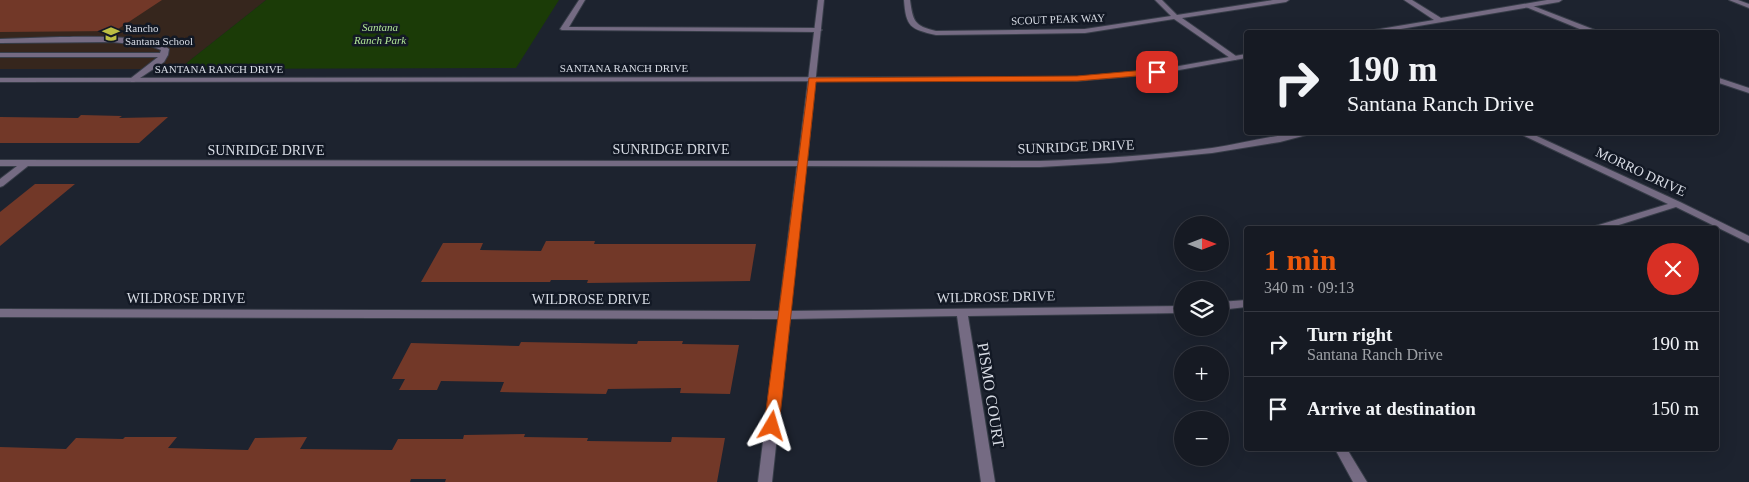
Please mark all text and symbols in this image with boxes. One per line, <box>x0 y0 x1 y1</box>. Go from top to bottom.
street label: SCOUT PEAK WAY <box>1011 11 1105 27</box>
park label: Santana Ranch Park <box>353 21 407 46</box>
place label: Rancho Santana School <box>125 22 193 47</box>
school or university icon: Rancho Santana School <box>101 24 121 44</box>
icon: right <box>1264 50 1329 115</box>
text: 190 m <box>1347 50 1437 89</box>
pin <box>1136 51 1178 93</box>
icon: arrive <box>1143 58 1171 86</box>
street label: SANTANA RANCH DRIVE <box>560 62 689 74</box>
street label: SANTANA RANCH DRIVE <box>155 63 284 75</box>
text: Santana Ranch Drive <box>1347 91 1534 116</box>
street label: SUNRIDGE DRIVE <box>1017 137 1135 157</box>
street label: SUNRIDGE DRIVE <box>612 142 730 157</box>
street label: SUNRIDGE DRIVE <box>207 143 325 158</box>
street label: MORRO DRIVE <box>1594 145 1688 199</box>
north arrow <box>1174 216 1229 271</box>
map controls <box>1174 216 1229 466</box>
text: 1 min <box>1264 243 1337 276</box>
button: close <box>1647 243 1699 295</box>
text: 340 m · 09:13 <box>1264 279 1354 296</box>
button: layers <box>1174 281 1229 336</box>
street label: WILDROSE DRIVE <box>937 288 1055 306</box>
street label: WILDROSE DRIVE <box>127 291 245 306</box>
street label: WILDROSE DRIVE <box>532 292 650 307</box>
text: Turn right <box>1307 324 1392 345</box>
icon: right <box>1264 330 1292 358</box>
text: 190 m <box>1651 333 1699 354</box>
street label: PISMO COURT <box>974 341 1008 449</box>
button: + <box>1174 346 1229 401</box>
text: Santana Ranch Drive <box>1307 346 1443 363</box>
icon: arrive <box>1264 395 1292 423</box>
text: Arrive at destination <box>1307 398 1476 419</box>
text: 150 m <box>1651 398 1699 419</box>
position arrow <box>745 399 797 451</box>
button: − <box>1174 411 1229 466</box>

